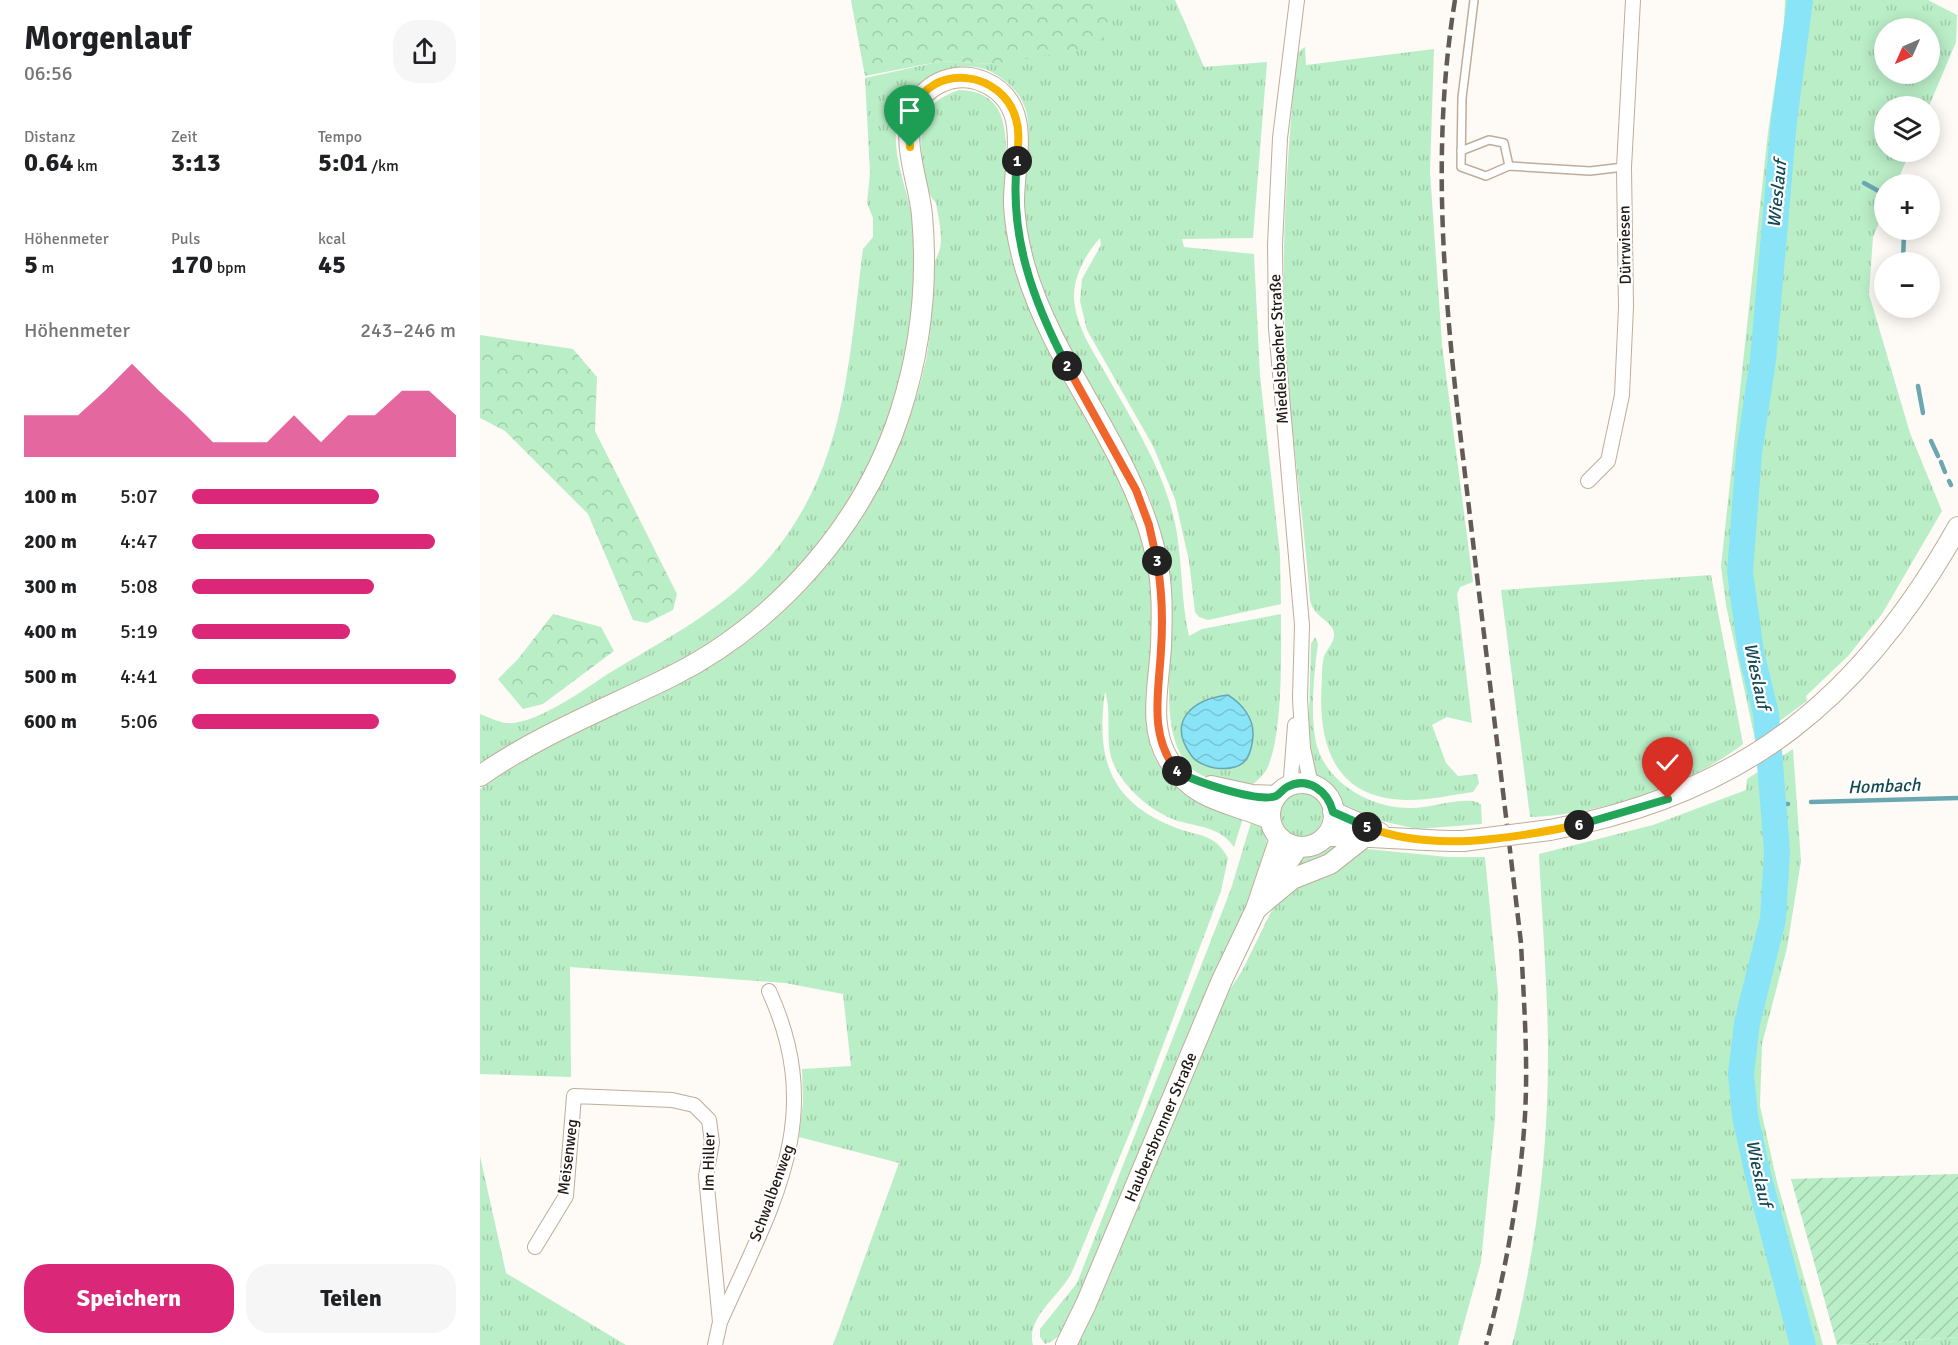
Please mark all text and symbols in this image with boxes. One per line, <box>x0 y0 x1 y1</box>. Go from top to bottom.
text: Morgenlauf <box>24 18 191 59</box>
north arrow <box>1874 18 1940 84</box>
map controls <box>1874 18 1940 318</box>
button: share <box>393 20 456 83</box>
text: 06:56 <box>24 61 73 86</box>
pin <box>884 85 935 147</box>
icon: arrive <box>893 94 926 127</box>
button: layers <box>1874 96 1940 162</box>
text: Distanz <box>24 127 75 147</box>
text: Zeit <box>171 127 197 147</box>
text: Tempo <box>318 127 362 147</box>
pin: 1 <box>1002 146 1032 176</box>
text: 0.64 <box>24 147 74 179</box>
text: 3:13 <box>171 147 221 179</box>
text: 5:01 <box>318 147 368 179</box>
text: 1 <box>1013 151 1021 171</box>
water label: Wieslauf <box>1763 155 1792 229</box>
text: km <box>74 156 98 176</box>
text: /km <box>368 156 399 176</box>
button: + <box>1874 174 1940 240</box>
street label: Dürrwiesen <box>1614 205 1636 285</box>
text: Höhenmeter <box>24 229 109 249</box>
text: Puls <box>171 229 200 249</box>
text: kcal <box>318 229 346 249</box>
text: 5 <box>24 249 38 281</box>
text: 170 <box>171 249 213 281</box>
text: 45 <box>318 249 346 281</box>
button: − <box>1874 252 1940 318</box>
text: m <box>38 258 54 278</box>
text: bpm <box>213 258 246 278</box>
street label: Miedelsbacher Straße <box>1265 274 1293 424</box>
text: Höhenmeter <box>24 318 130 343</box>
text: 243–246 m <box>360 318 456 343</box>
pin: 2 <box>1052 351 1082 381</box>
text: 2 <box>1063 356 1071 376</box>
text: 100 m <box>24 484 77 509</box>
text: 5:07 <box>120 484 158 509</box>
text: 200 m <box>24 529 77 554</box>
text: 4:47 <box>120 529 158 554</box>
pin: 3 <box>1142 546 1172 576</box>
text: 3 <box>1153 551 1161 571</box>
text: 300 m <box>24 574 77 599</box>
text: 5:08 <box>120 574 158 599</box>
text: 400 m <box>24 619 77 644</box>
text: 5:19 <box>120 619 158 644</box>
water label: Wieslauf <box>1739 641 1776 715</box>
text: 500 m <box>24 664 77 689</box>
text: 4:41 <box>120 664 158 689</box>
text: 600 m <box>24 709 77 734</box>
text: 5:06 <box>120 709 158 734</box>
pin <box>1642 737 1693 799</box>
icon: check <box>1651 746 1684 779</box>
pin: 4 <box>1162 756 1192 786</box>
text: 4 <box>1173 761 1181 781</box>
water label: Hombach <box>1847 774 1922 798</box>
pin: 6 <box>1564 810 1594 840</box>
pin: 5 <box>1352 812 1382 842</box>
text: 6 <box>1575 815 1583 835</box>
text: 5 <box>1363 817 1371 837</box>
street label: Haubersbronner Straße <box>1120 1049 1202 1205</box>
street label: Meisenweg <box>553 1118 583 1196</box>
street label: Im Hiller <box>698 1132 720 1192</box>
water label: Wieslauf <box>1741 1138 1778 1212</box>
street label: Schwalbenweg <box>745 1142 799 1244</box>
button: Speichern <box>24 1264 234 1333</box>
button: Teilen <box>246 1264 456 1333</box>

